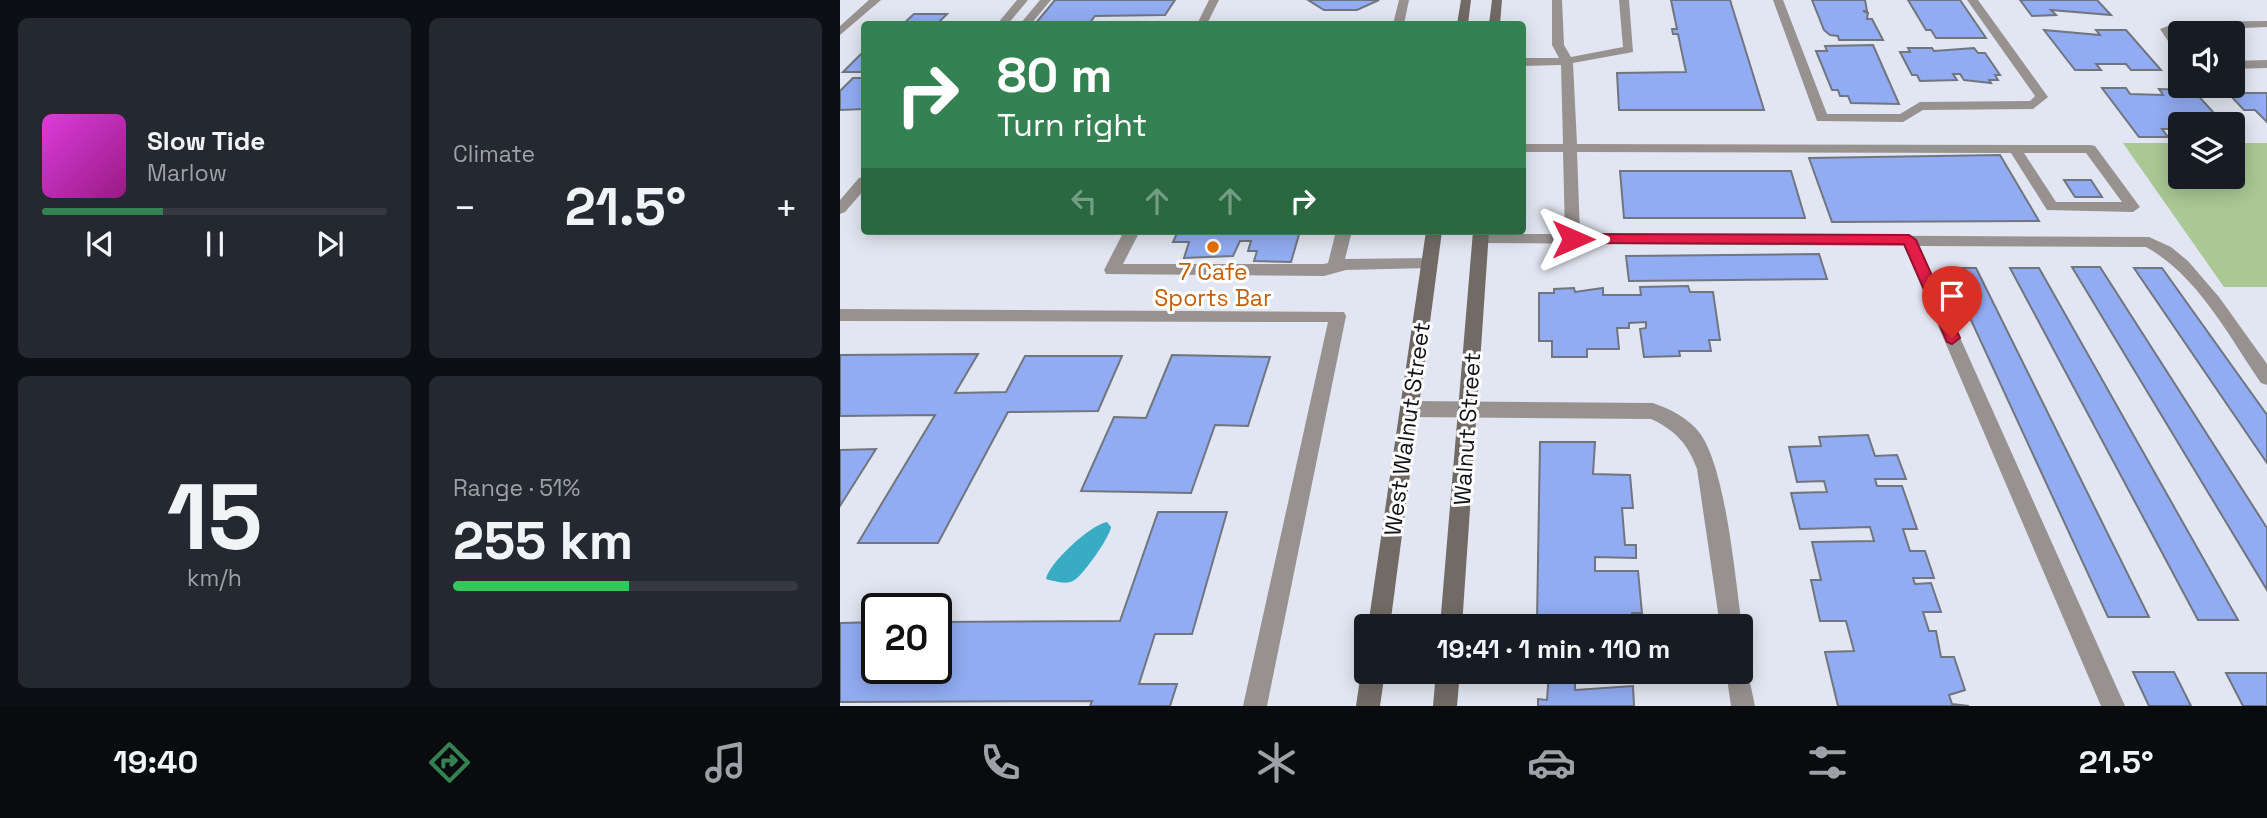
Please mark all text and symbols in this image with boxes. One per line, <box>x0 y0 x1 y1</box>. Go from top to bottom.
map controls <box>2168 21 2245 189</box>
button: sound <box>2168 21 2245 98</box>
text: 80 m <box>997 44 1112 106</box>
icon: right <box>882 49 973 140</box>
text: Turn right <box>997 105 1147 145</box>
button: layers <box>2168 112 2245 189</box>
text: Slow Tide <box>147 124 265 158</box>
text: Climate <box>453 139 535 169</box>
text: Marlow <box>147 158 227 188</box>
text: 21.5° <box>565 174 686 240</box>
icon: left <box>1065 182 1103 220</box>
icon: ahead <box>1138 182 1176 220</box>
icon: ahead <box>1211 182 1249 220</box>
icon: right <box>1284 182 1322 220</box>
text: − <box>453 184 477 232</box>
text: + <box>774 184 798 232</box>
position arrow <box>1536 202 1610 276</box>
icon: previous <box>81 225 119 263</box>
icon: pause <box>196 225 234 263</box>
icon: next <box>311 225 349 263</box>
marker: 7 Cafe Sports Bar <box>1205 239 1221 255</box>
place label: 7 Cafe Sports Bar <box>1154 257 1272 313</box>
pin <box>1922 266 1982 338</box>
icon: arrive <box>1933 277 1971 315</box>
street label: West Walnut Street <box>1377 320 1437 538</box>
street label: Walnut Street <box>1447 351 1487 507</box>
text: 15 <box>167 459 262 576</box>
text: Range · 51% <box>453 473 580 503</box>
text: 255 km <box>453 508 633 574</box>
text: km/h <box>187 563 242 593</box>
speed limit sign: 20 <box>861 593 952 684</box>
text: 19:41 · 1 min · 110 m <box>1437 632 1670 666</box>
icon: directions <box>425 738 474 787</box>
icon: music <box>701 738 750 787</box>
icon: phone <box>976 738 1025 787</box>
icon: climate <box>1252 738 1301 787</box>
icon: car <box>1527 738 1576 787</box>
icon: filters <box>1803 738 1852 787</box>
text: 19:40 <box>113 742 198 782</box>
text: 21.5° <box>2079 742 2154 782</box>

